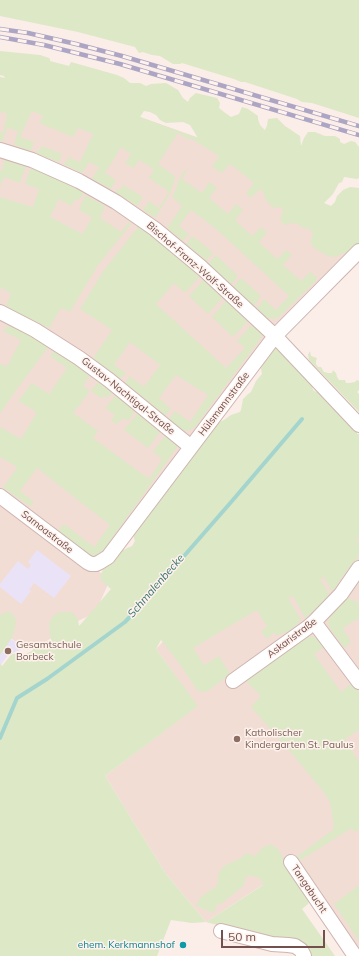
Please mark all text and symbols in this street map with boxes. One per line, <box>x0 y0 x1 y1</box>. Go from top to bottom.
street label: Bischof-Franz-Wolf-Straße <box>144 220 246 310</box>
street label: Gustav-Nachtigal-Straße <box>79 355 177 437</box>
street label: Hülsmannstraße <box>196 370 252 438</box>
street label: Samoastraße <box>19 508 75 556</box>
water label: Schmalenbecke <box>125 552 187 620</box>
street label: Askaristraße <box>265 615 319 661</box>
place label: Gesamtschule Borbeck <box>16 639 81 662</box>
marker: Gesamtschule Borbeck <box>3 646 13 656</box>
place label: Katholischer Kindergarten St. Paulus <box>245 727 354 750</box>
marker: Katholischer Kindergarten St. Paulus <box>232 734 242 744</box>
street label: Tangabucht <box>289 863 329 915</box>
scale bar <box>223 922 327 948</box>
text: 50 m <box>228 929 256 944</box>
place label: ehem. Kerkmannshof <box>78 939 175 951</box>
marker: ehem. Kerkmannshof <box>178 940 188 950</box>

